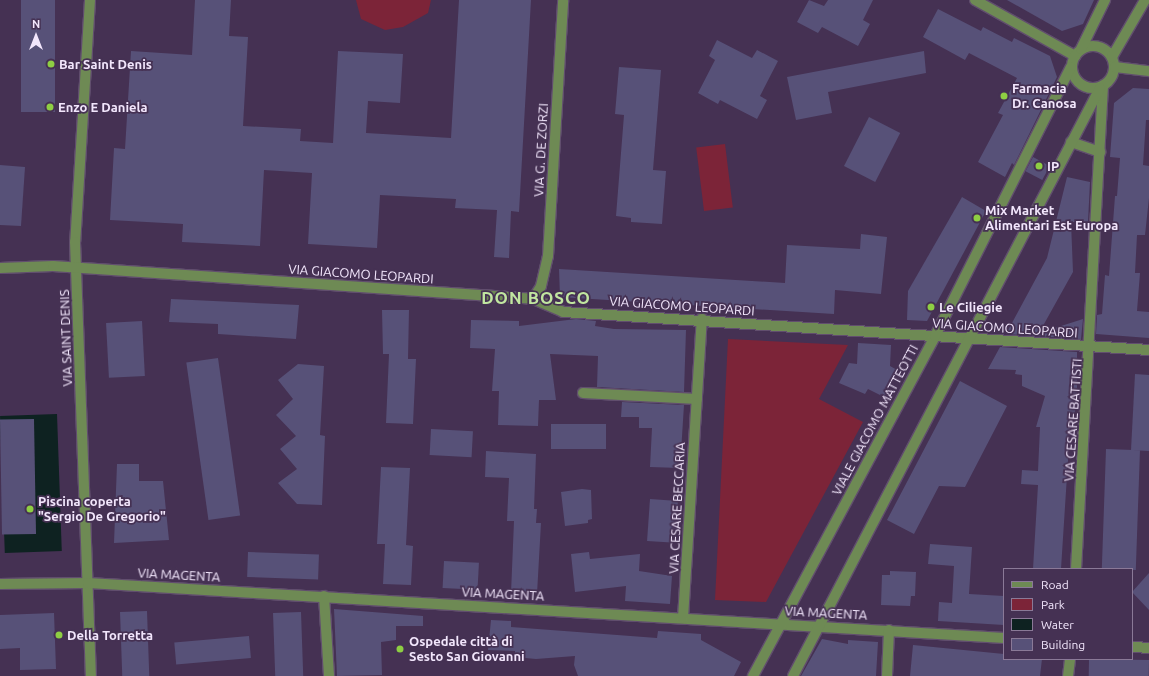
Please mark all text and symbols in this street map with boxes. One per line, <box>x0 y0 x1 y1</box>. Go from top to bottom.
north arrow <box>16 16 56 56</box>
text: N <box>32 18 40 30</box>
place label: Bar Saint Denis <box>59 56 152 72</box>
marker: Bar Saint Denis <box>46 59 56 69</box>
place label: Farmacia Dr. Canosa <box>1012 81 1076 112</box>
marker: Farmacia Dr. Canosa <box>999 91 1009 101</box>
place label: Enzo E Daniela <box>58 99 148 115</box>
marker: Enzo E Daniela <box>45 102 55 112</box>
street label: VIA G. DE ZORZI <box>531 103 551 197</box>
place label: IP <box>1047 158 1059 174</box>
marker: IP <box>1034 161 1044 171</box>
place label: Mix Market Alimentari Est Europa <box>985 203 1118 234</box>
marker: Mix Market Alimentari Est Europa <box>972 213 982 223</box>
street label: VIA GIACOMO LEOPARDI <box>288 261 434 287</box>
district label: DON BOSCO <box>481 288 591 308</box>
street label: VIA SAINT DENIS <box>57 289 75 387</box>
street label: VIA GIACOMO LEOPARDI <box>609 293 755 319</box>
place label: Le Ciliegie <box>939 299 1002 315</box>
marker: Le Ciliegie <box>926 302 936 312</box>
street label: VIA GIACOMO LEOPARDI <box>932 315 1078 341</box>
street label: VIALE GIACOMO MATTEOTTI <box>829 342 921 498</box>
street label: VIA CESARE BATTISTI <box>1061 358 1085 482</box>
street label: VIA CESARE BECCARIA <box>666 442 688 574</box>
place label: Piscina coperta "Sergio De Gregorio" <box>38 494 166 525</box>
marker: Piscina coperta "Sergio De Gregorio" <box>25 504 35 514</box>
street label: VIA MAGENTA <box>137 565 221 585</box>
legend <box>1003 568 1133 660</box>
text: Road <box>1041 578 1069 591</box>
street label: VIA MAGENTA <box>461 584 545 604</box>
text: Park <box>1041 598 1065 611</box>
street label: VIA MAGENTA <box>784 603 868 623</box>
text: Water <box>1041 618 1074 631</box>
place label: Della Torretta <box>67 627 153 643</box>
marker: Della Torretta <box>54 630 64 640</box>
place label: Ospedale città di Sesto San Giovanni <box>409 634 525 665</box>
text: Building <box>1041 638 1085 651</box>
marker: Ospedale città di Sesto San Giovanni <box>394 643 406 655</box>

